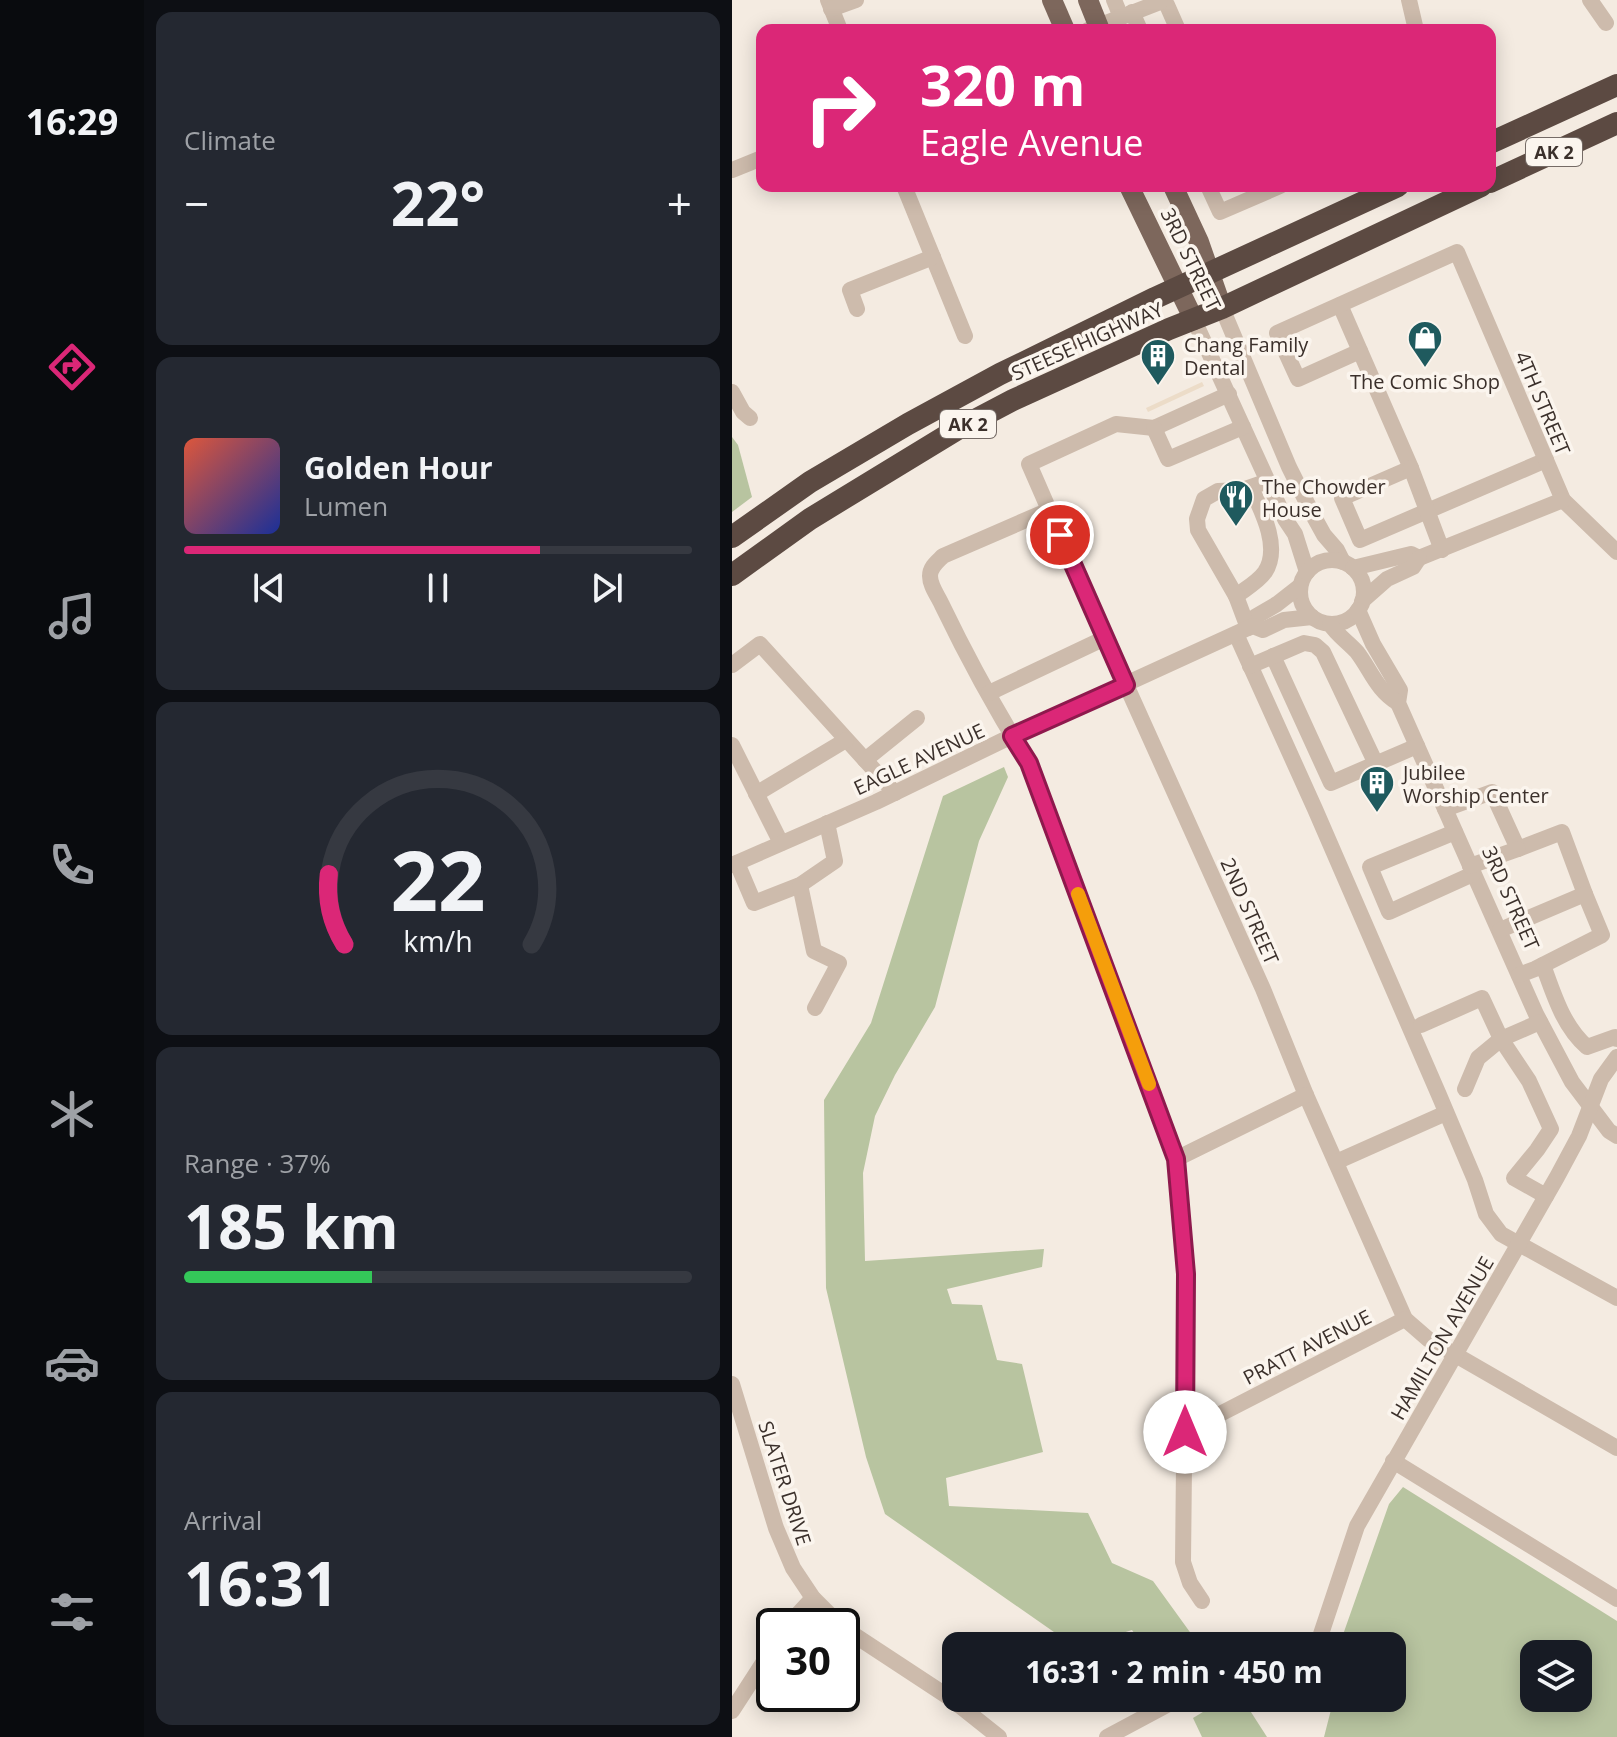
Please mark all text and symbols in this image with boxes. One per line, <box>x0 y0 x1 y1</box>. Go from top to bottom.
text: 320 m <box>920 46 1086 122</box>
icon: right <box>788 56 892 160</box>
text: 16:29 <box>26 97 118 146</box>
text: Eagle Avenue <box>920 118 1144 167</box>
text: Climate <box>184 122 276 158</box>
road number: AK 2 <box>1526 138 1582 166</box>
text: 22° <box>391 162 485 244</box>
text: − <box>184 173 209 233</box>
text: + <box>667 173 692 233</box>
street label: 3RD STREET <box>1155 203 1227 315</box>
street label: STEESE HIGHWAY <box>1007 295 1168 387</box>
shop icon: The Comic Shop <box>1406 319 1444 369</box>
place label: Chang Family Dental <box>1184 331 1309 381</box>
building icon: Chang Family Dental <box>1139 337 1177 387</box>
icon: directions <box>44 339 100 395</box>
street label: 4TH STREET <box>1509 347 1577 459</box>
place label: The Comic Shop <box>1350 368 1500 395</box>
road number: AK 2 <box>940 410 996 438</box>
text: Golden Hour <box>304 447 493 488</box>
place label: The Chowder House <box>1262 473 1386 523</box>
restaurant icon: The Chowder House <box>1217 478 1255 528</box>
text: Lumen <box>304 488 388 524</box>
pin <box>1026 501 1094 569</box>
icon: arrive <box>1038 513 1082 557</box>
icon: previous <box>247 566 291 610</box>
icon: pause <box>416 566 460 610</box>
icon: next <box>585 566 629 610</box>
icon: music <box>44 588 100 644</box>
street label: EAGLE AVENUE <box>849 717 989 801</box>
place label: Jubilee Worship Center <box>1401 759 1549 809</box>
building icon: Jubilee Worship Center <box>1358 764 1396 814</box>
text: 22 <box>390 821 486 934</box>
icon: phone <box>44 837 100 893</box>
street label: 3RD STREET <box>1476 842 1546 954</box>
street label: 2ND STREET <box>1215 854 1285 968</box>
text: km/h <box>403 921 473 960</box>
icon: climate <box>44 1086 100 1142</box>
text: Range · 37% <box>184 1145 331 1181</box>
text: 185 km <box>184 1185 399 1267</box>
street label: HAMILTON AVENUE <box>1384 1251 1500 1425</box>
street label: PRATT AVENUE <box>1238 1303 1376 1391</box>
icon: car <box>44 1335 100 1391</box>
position arrow <box>1143 1390 1227 1474</box>
street label: SLATER DRIVE <box>752 1417 818 1549</box>
text: Arrival <box>184 1502 262 1538</box>
text: 16:31 <box>184 1542 338 1624</box>
icon: filters <box>44 1584 100 1640</box>
speed limit sign: 30 <box>756 1608 860 1712</box>
map controls <box>1520 1640 1592 1712</box>
button: layers <box>1520 1640 1592 1712</box>
text: 16:31 · 2 min · 450 m <box>1025 1651 1323 1692</box>

